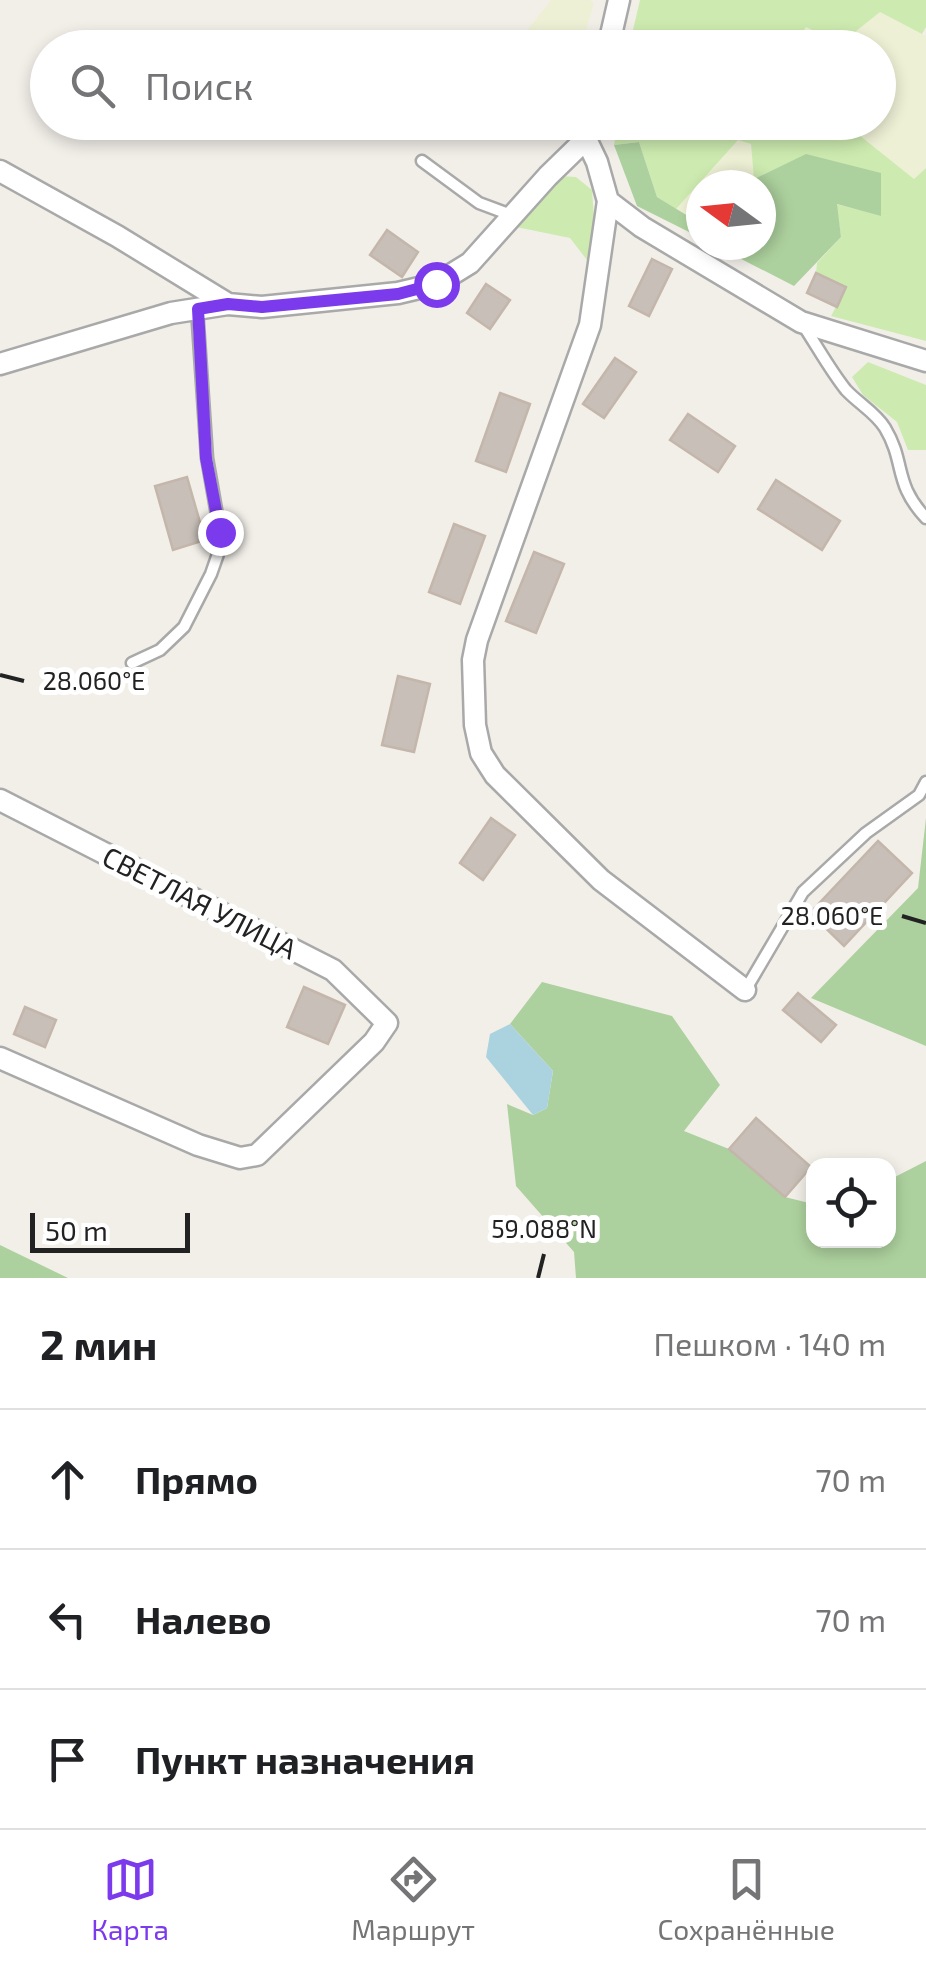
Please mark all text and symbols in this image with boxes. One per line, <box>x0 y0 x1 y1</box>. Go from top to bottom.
search box <box>30 30 896 140</box>
icon: search <box>65 58 120 113</box>
text: Поиск <box>145 62 254 108</box>
north arrow <box>686 170 776 260</box>
route start <box>414 262 460 308</box>
route end <box>198 510 244 556</box>
text: 28.060°E <box>43 665 145 695</box>
street label: СВЕТЛАЯ УЛИЦА <box>97 838 303 966</box>
text: 28.060°E <box>781 900 883 930</box>
map controls <box>806 1158 896 1248</box>
button: locate <box>806 1158 896 1248</box>
scale bar <box>30 1208 190 1252</box>
text: 50 m <box>45 1213 108 1247</box>
text: 59.088°N <box>491 1213 597 1243</box>
text: 2 мин <box>40 1318 157 1368</box>
text: Пешком · 140 m <box>654 1324 886 1362</box>
icon: ahead <box>40 1452 95 1507</box>
text: Прямо <box>135 1456 258 1502</box>
text: 70 m <box>815 1460 886 1498</box>
icon: left <box>40 1592 95 1647</box>
text: Налево <box>135 1596 271 1642</box>
text: 70 m <box>815 1600 886 1638</box>
icon: arrive <box>40 1732 95 1787</box>
text: Пункт назначения <box>135 1736 475 1782</box>
tab: Карта <box>91 1852 169 1946</box>
tab: Маршрут <box>351 1852 475 1946</box>
tab: Сохранённые <box>657 1852 835 1946</box>

